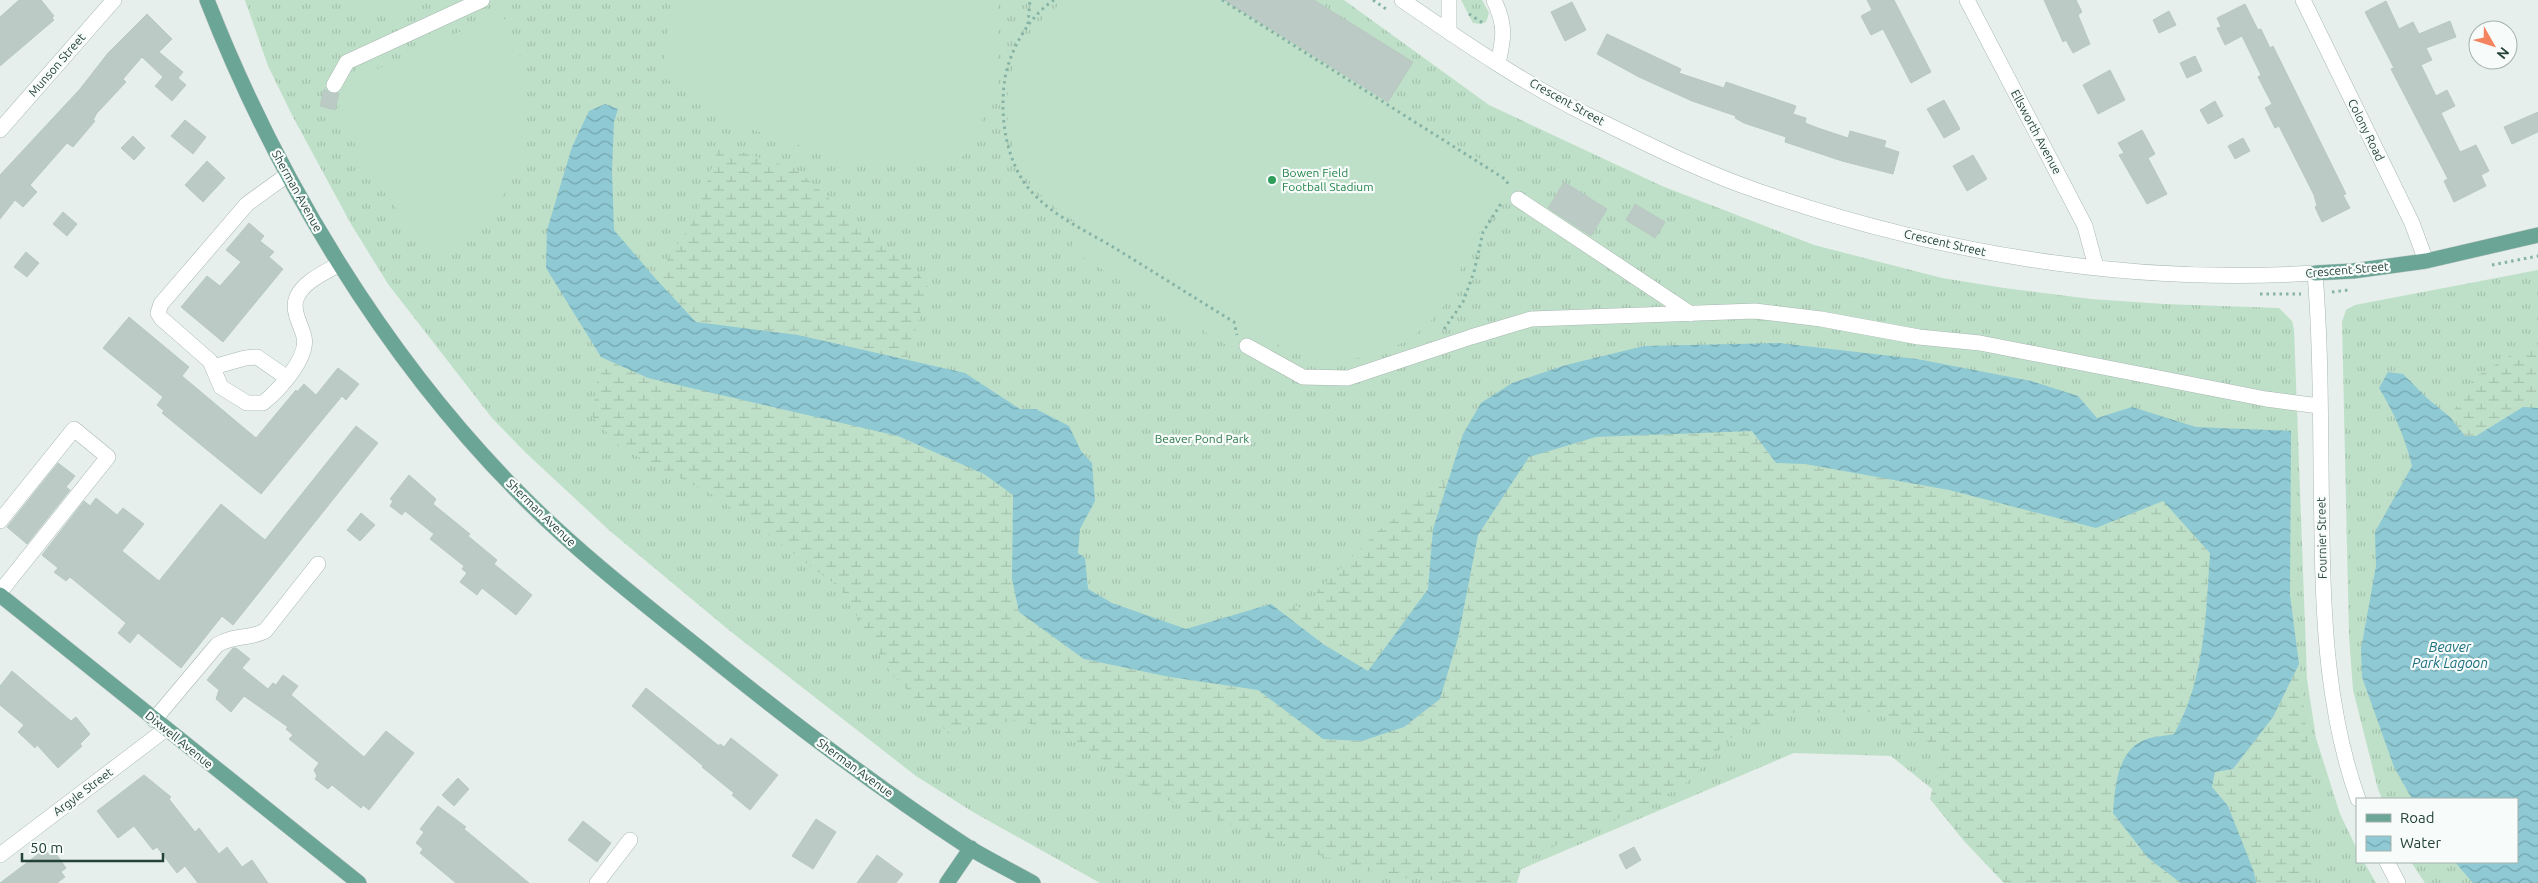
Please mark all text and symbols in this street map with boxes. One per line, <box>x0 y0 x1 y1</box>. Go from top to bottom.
north arrow <box>2468 20 2518 70</box>
street label: Munson Street <box>26 30 88 99</box>
text: N <box>2494 44 2513 62</box>
street label: Crescent Street <box>1527 76 1607 128</box>
street label: Ellsworth Avenue <box>2009 87 2064 176</box>
street label: Colony Road <box>2346 97 2387 163</box>
street label: Sherman Avenue <box>270 148 325 234</box>
place label: Bowen Field Football Stadium <box>1282 166 1374 193</box>
marker: Bowen Field Football Stadium <box>1266 174 1278 186</box>
street label: Crescent Street <box>1903 227 1988 258</box>
street label: Crescent Street <box>2305 259 2389 280</box>
park label: Beaver Pond Park <box>1155 432 1249 445</box>
street label: Sherman Avenue <box>504 476 579 549</box>
street label: Fournier Street <box>2314 497 2329 579</box>
water label: Beaver Park Lagoon <box>2412 639 2488 671</box>
street label: Dixwell Avenue <box>143 708 216 771</box>
street label: Sherman Avenue <box>815 736 896 800</box>
street label: Argyle Street <box>50 765 115 818</box>
legend <box>2356 798 2518 863</box>
text: Road <box>2400 809 2435 826</box>
scale bar <box>22 830 164 862</box>
text: Water <box>2400 834 2441 851</box>
text: 50 m <box>30 839 63 856</box>

